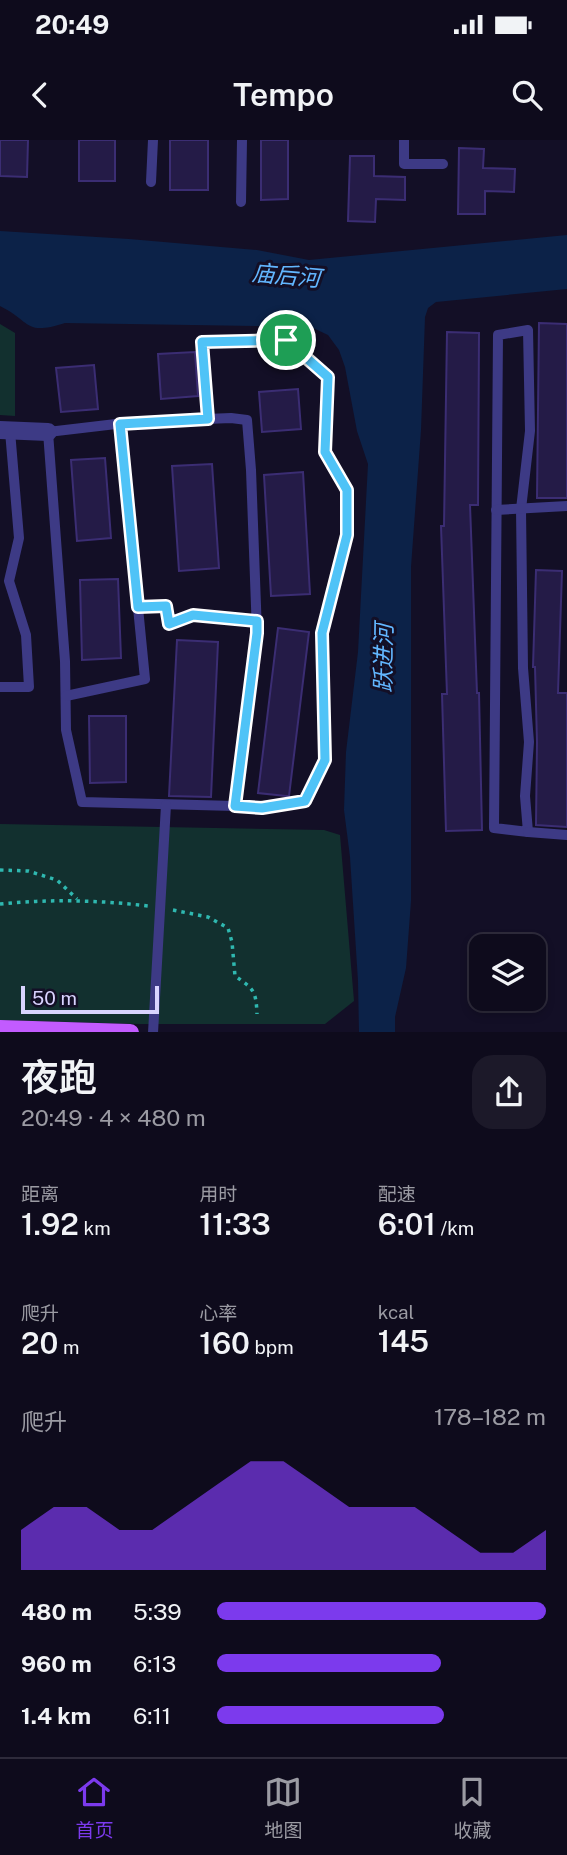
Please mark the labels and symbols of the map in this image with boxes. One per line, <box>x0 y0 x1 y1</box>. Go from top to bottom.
water label: 庙后河 <box>250 259 326 292</box>
pin <box>256 310 316 370</box>
water label: 跃进河 <box>369 619 397 693</box>
scale bar <box>21 984 159 1015</box>

